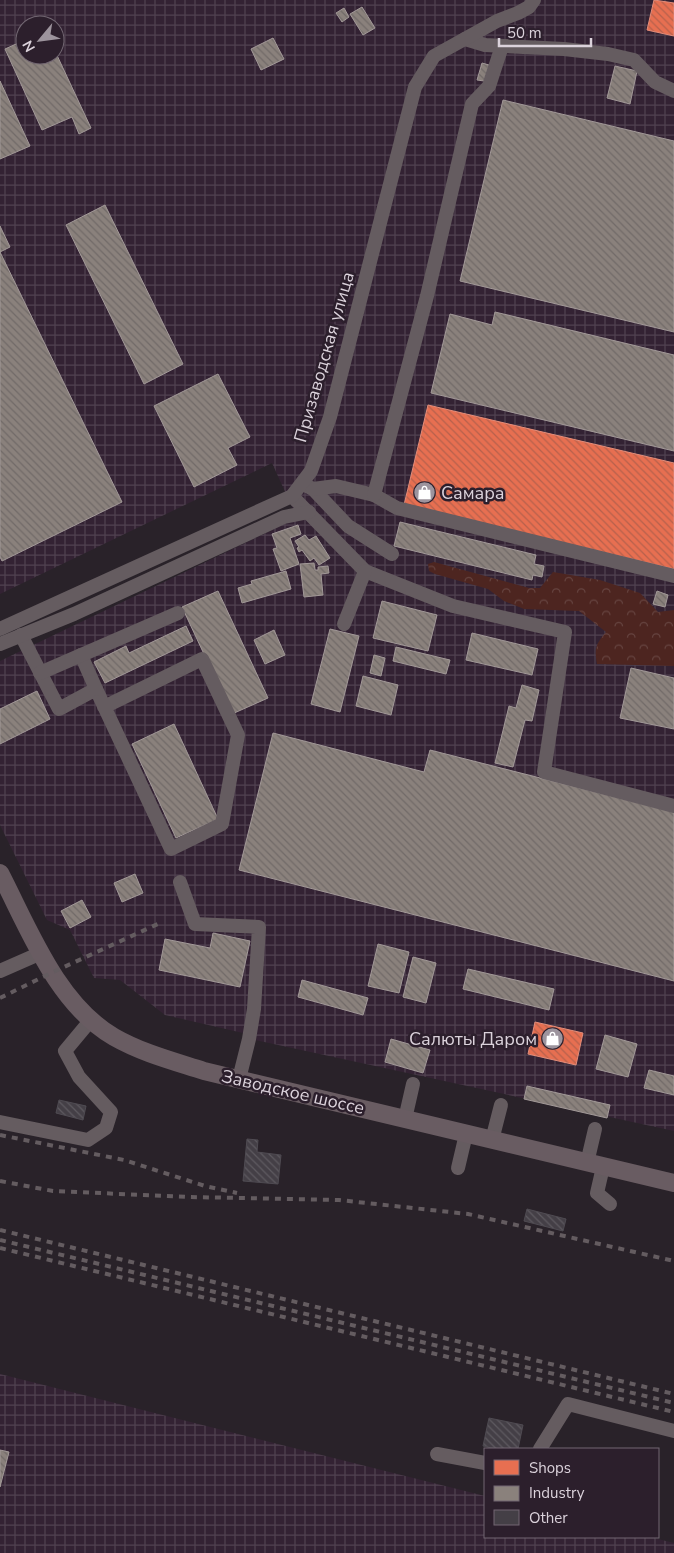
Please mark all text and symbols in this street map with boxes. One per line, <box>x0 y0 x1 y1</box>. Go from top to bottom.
north arrow <box>15 15 65 65</box>
scale bar <box>499 15 592 47</box>
text: 50 m <box>507 23 542 43</box>
text: N <box>18 37 40 55</box>
street label: Призаводская улица <box>288 269 360 445</box>
shop icon: Самара <box>413 481 437 505</box>
place label: Самара <box>441 481 505 505</box>
place label: Салюты Даром <box>409 1027 537 1051</box>
shop icon: Салюты Даром <box>541 1027 565 1051</box>
street label: Заводское шоссе <box>219 1064 367 1120</box>
legend <box>484 1448 659 1538</box>
text: Shops <box>529 1458 571 1478</box>
text: Industry <box>529 1483 585 1503</box>
text: Other <box>529 1508 568 1528</box>

